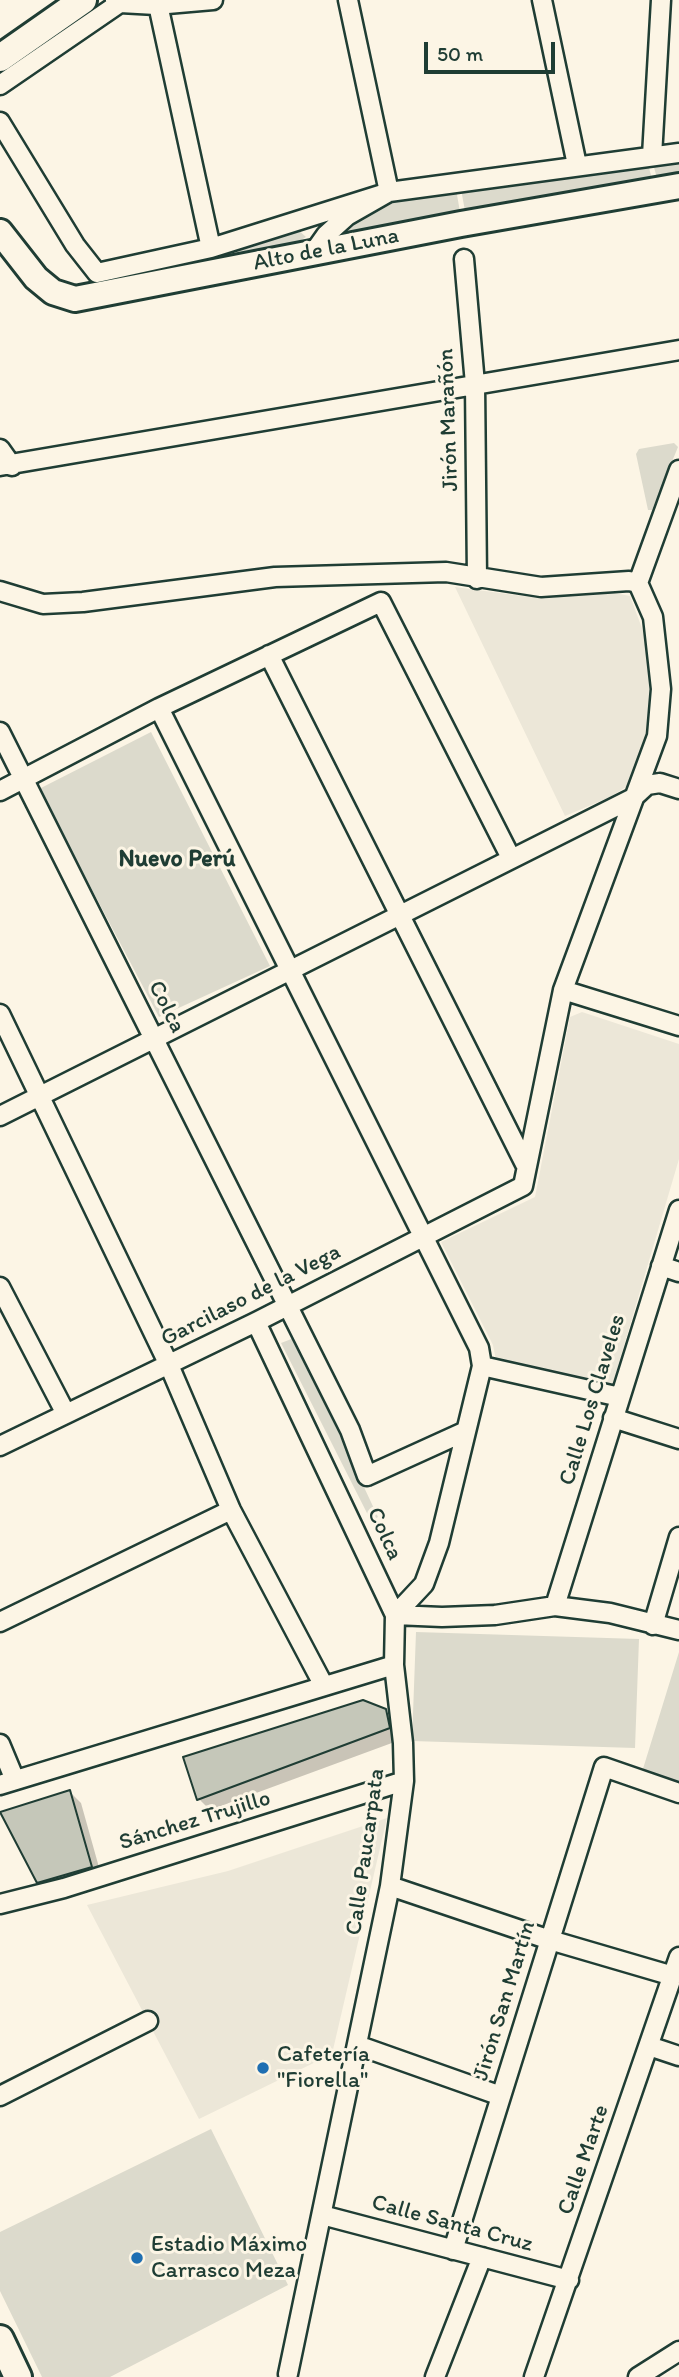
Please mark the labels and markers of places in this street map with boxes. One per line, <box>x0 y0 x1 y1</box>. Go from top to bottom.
place label: Cafetería "Fiorella" <box>277 2041 370 2095</box>
marker: Cafetería "Fiorella" <box>255 2060 271 2076</box>
place label: Estadio Máximo Carrasco Meza <box>151 2231 307 2285</box>
marker: Estadio Máximo Carrasco Meza <box>129 2250 145 2266</box>

